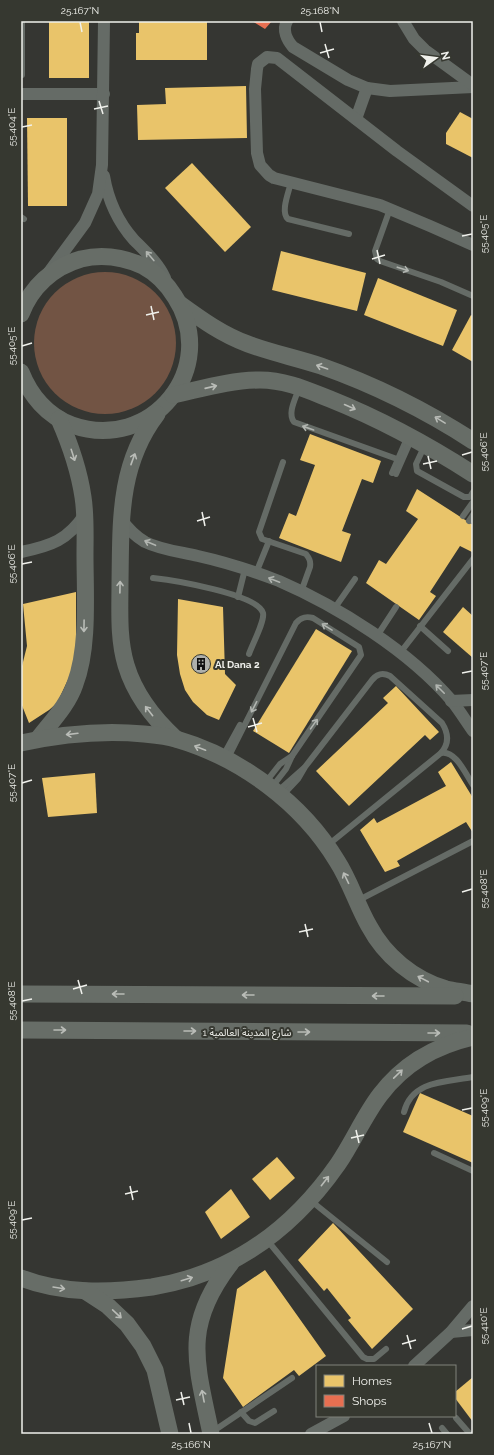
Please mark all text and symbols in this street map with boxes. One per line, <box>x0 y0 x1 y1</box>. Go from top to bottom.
text: 25.167°N <box>61 5 99 16</box>
text: 25.168°N <box>300 5 340 16</box>
north arrow <box>416 38 456 78</box>
text: N <box>438 50 453 61</box>
text: 55.404°E <box>6 108 17 146</box>
text: 55.405°E <box>478 215 489 253</box>
one-way arrow <box>146 251 155 262</box>
one-way arrow <box>396 266 409 273</box>
text: 55.405°E <box>6 327 17 365</box>
one-way arrow <box>316 362 328 370</box>
one-way arrow <box>204 382 217 390</box>
one-way arrow <box>343 404 355 411</box>
one-way arrow <box>434 416 446 424</box>
one-way arrow <box>302 423 314 431</box>
text: 55.406°E <box>478 432 489 472</box>
one-way arrow <box>70 449 77 462</box>
one-way arrow <box>129 453 137 465</box>
one-way arrow <box>144 539 156 547</box>
text: 55.406°E <box>6 544 17 584</box>
one-way arrow <box>269 575 281 583</box>
one-way arrow <box>116 581 124 594</box>
one-way arrow <box>80 619 88 632</box>
one-way arrow <box>321 622 333 630</box>
text: 55.407°E <box>478 652 489 690</box>
building icon: Al Dana 2 <box>190 653 212 675</box>
place label: Al Dana 2 <box>215 659 260 670</box>
one-way arrow <box>435 684 445 694</box>
one-way arrow <box>249 701 257 713</box>
one-way arrow <box>145 706 153 717</box>
one-way arrow <box>310 718 318 729</box>
one-way arrow <box>66 730 79 738</box>
one-way arrow <box>194 744 206 752</box>
text: 55.407°E <box>6 764 17 802</box>
text: 55.408°E <box>478 869 489 909</box>
one-way arrow <box>342 872 349 884</box>
one-way arrow <box>417 974 429 982</box>
text: 55.408°E <box>6 981 17 1021</box>
one-way arrow <box>112 990 125 998</box>
one-way arrow <box>242 991 255 999</box>
one-way arrow <box>372 992 385 1000</box>
one-way arrow <box>53 1026 66 1034</box>
one-way arrow <box>183 1027 196 1035</box>
street label: شارع المدينة العالمية 1 <box>203 1027 292 1040</box>
one-way arrow <box>297 1028 310 1036</box>
one-way arrow <box>427 1029 440 1037</box>
one-way arrow <box>393 1069 403 1079</box>
text: 55.409°E <box>478 1089 489 1127</box>
one-way arrow <box>321 1176 329 1187</box>
text: 55.409°E <box>6 1201 17 1239</box>
one-way arrow <box>181 1275 194 1282</box>
one-way arrow <box>52 1284 65 1292</box>
text: 55.410°E <box>478 1307 489 1345</box>
one-way arrow <box>111 1310 122 1319</box>
legend <box>316 1365 456 1417</box>
text: Homes <box>352 1374 392 1388</box>
one-way arrow <box>199 1390 207 1403</box>
text: Shops <box>352 1394 387 1408</box>
text: 25.166°N <box>171 1439 211 1450</box>
text: 25.167°N <box>413 1439 451 1450</box>

